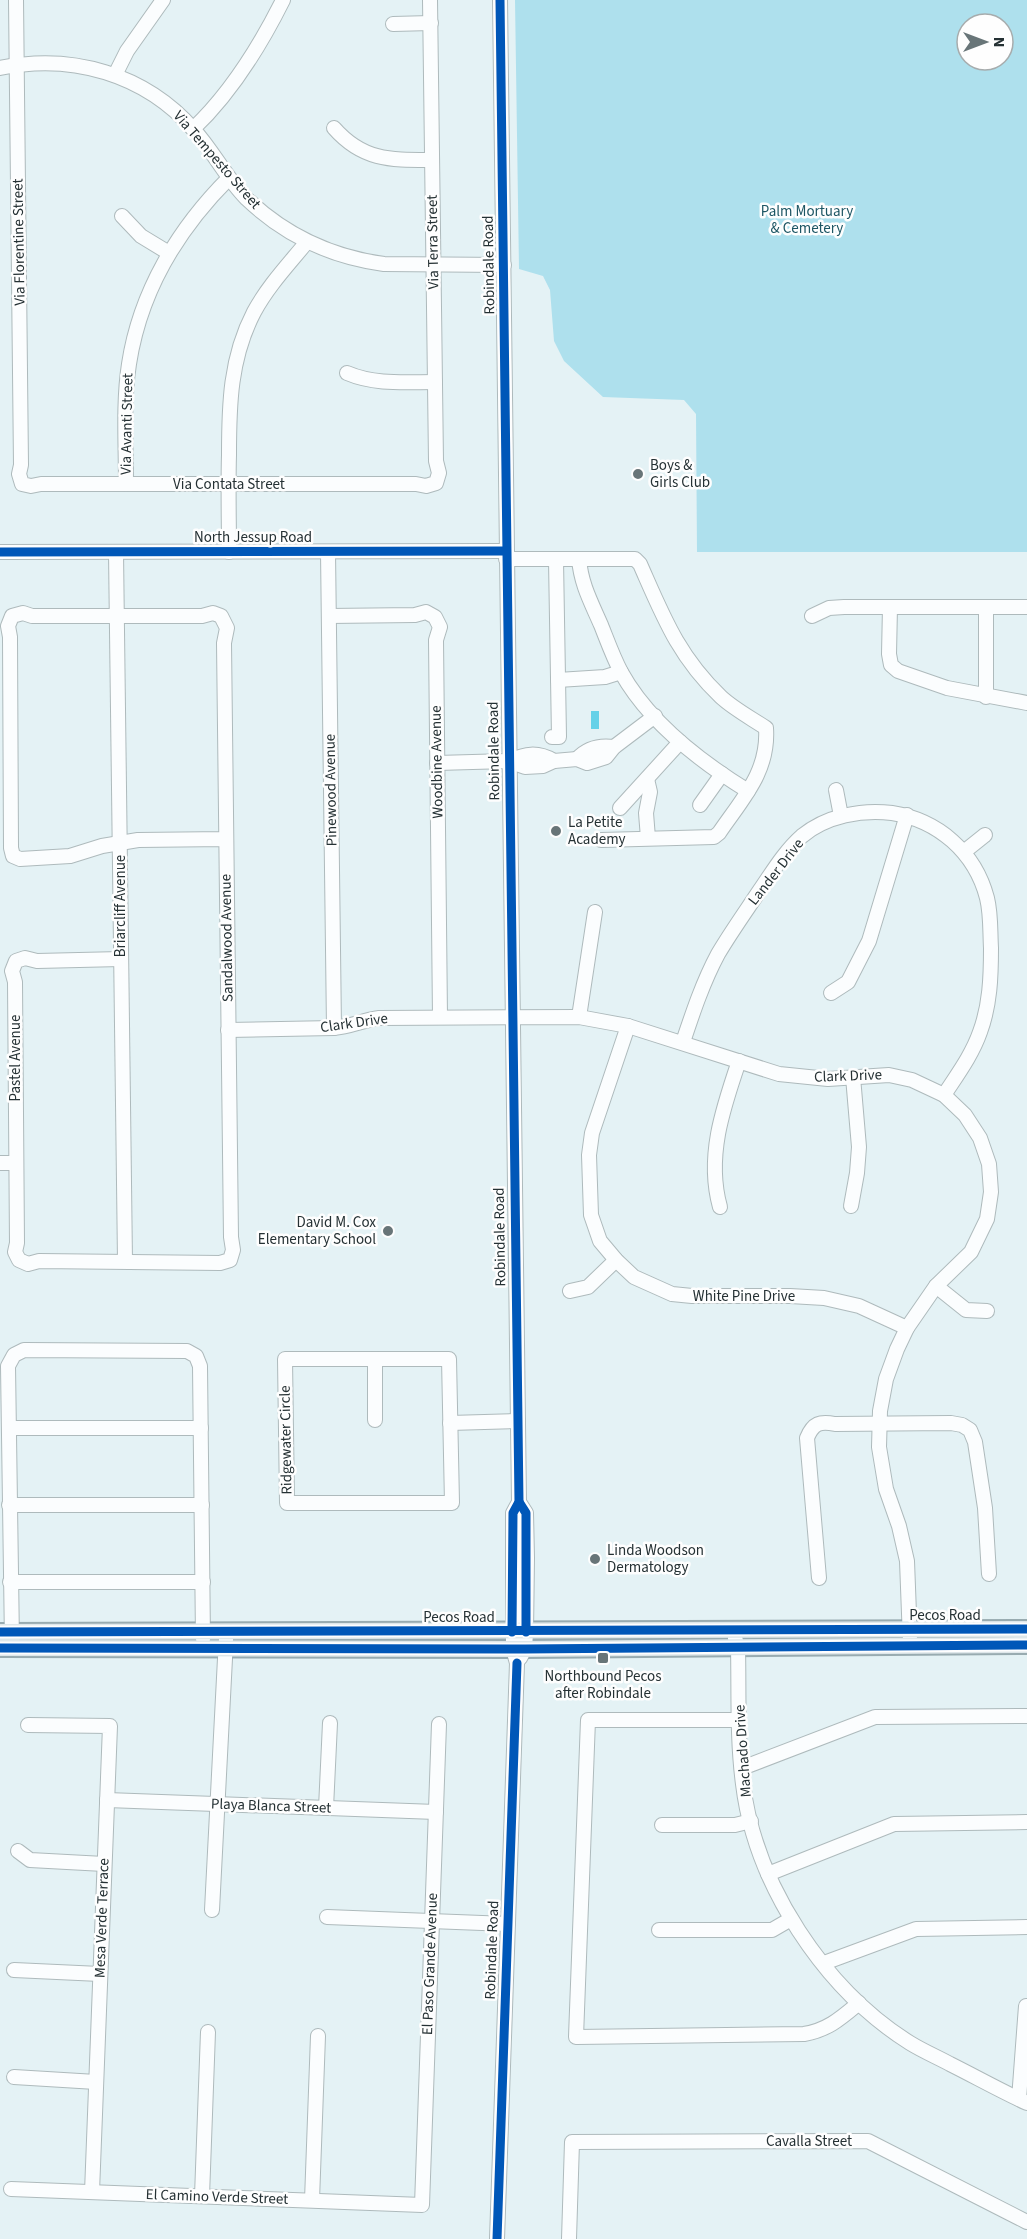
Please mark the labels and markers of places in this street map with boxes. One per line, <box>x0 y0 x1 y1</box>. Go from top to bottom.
place label: Boys & Girls Club <box>650 455 710 493</box>
marker: Boys & Girls Club <box>631 467 645 481</box>
place label: La Petite Academy <box>568 812 626 850</box>
marker: La Petite Academy <box>549 824 563 838</box>
place label: David M. Cox Elementary School <box>258 1212 376 1250</box>
marker: David M. Cox Elementary School <box>381 1224 395 1238</box>
place label: Linda Woodson Dermatology <box>607 1540 704 1578</box>
marker: Linda Woodson Dermatology <box>588 1552 602 1566</box>
marker: Northbound Pecos after Robindale <box>596 1651 610 1665</box>
place label: Northbound Pecos after Robindale <box>545 1666 661 1704</box>

